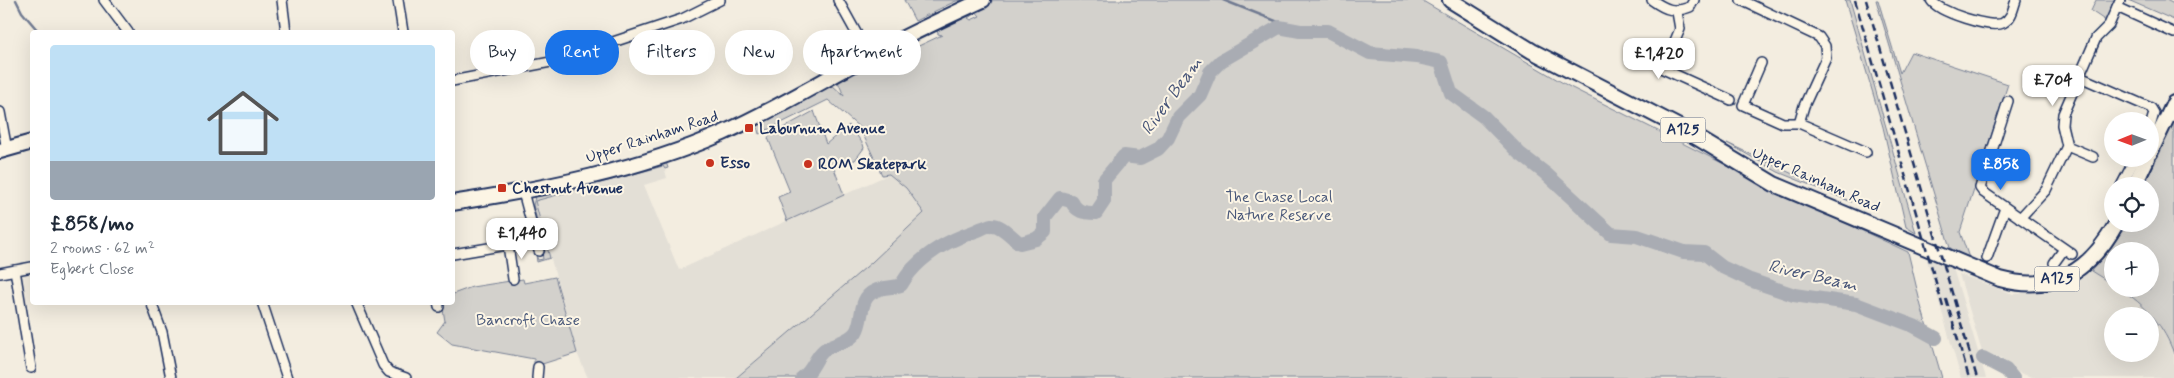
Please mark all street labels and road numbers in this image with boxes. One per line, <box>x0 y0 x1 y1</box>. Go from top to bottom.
street label: Upper Rainham Road <box>583 106 721 168</box>
road number: A125 <box>1660 118 1706 142</box>
street label: Upper Rainham Road <box>1749 142 1883 218</box>
road number: A125 <box>2034 266 2080 292</box>

